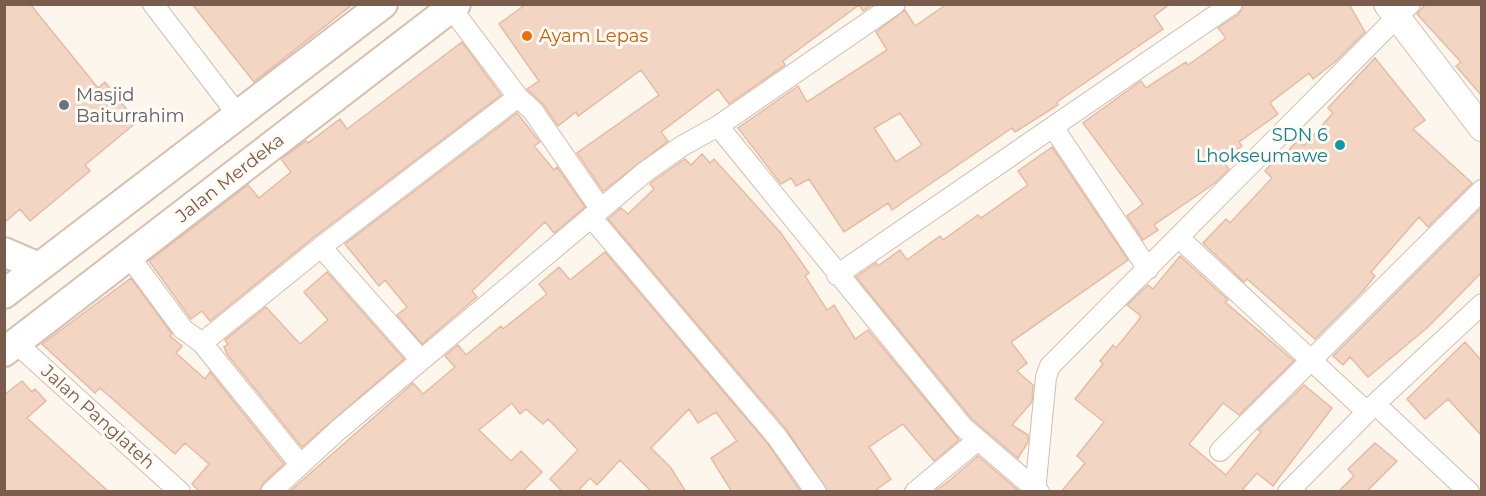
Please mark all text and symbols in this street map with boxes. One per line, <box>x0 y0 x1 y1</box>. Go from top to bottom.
place label: Ayam Lepas <box>539 25 648 47</box>
marker: Ayam Lepas <box>520 29 534 43</box>
place label: Masjid Baiturrahim <box>76 84 185 127</box>
marker: Masjid Baiturrahim <box>57 98 71 112</box>
place label: SDN 6 Lhokseumawe <box>1196 124 1328 167</box>
street label: Jalan Merdeka <box>171 129 289 228</box>
marker: SDN 6 Lhokseumawe <box>1333 138 1347 152</box>
street label: Jalan Panglateh <box>36 360 159 474</box>

